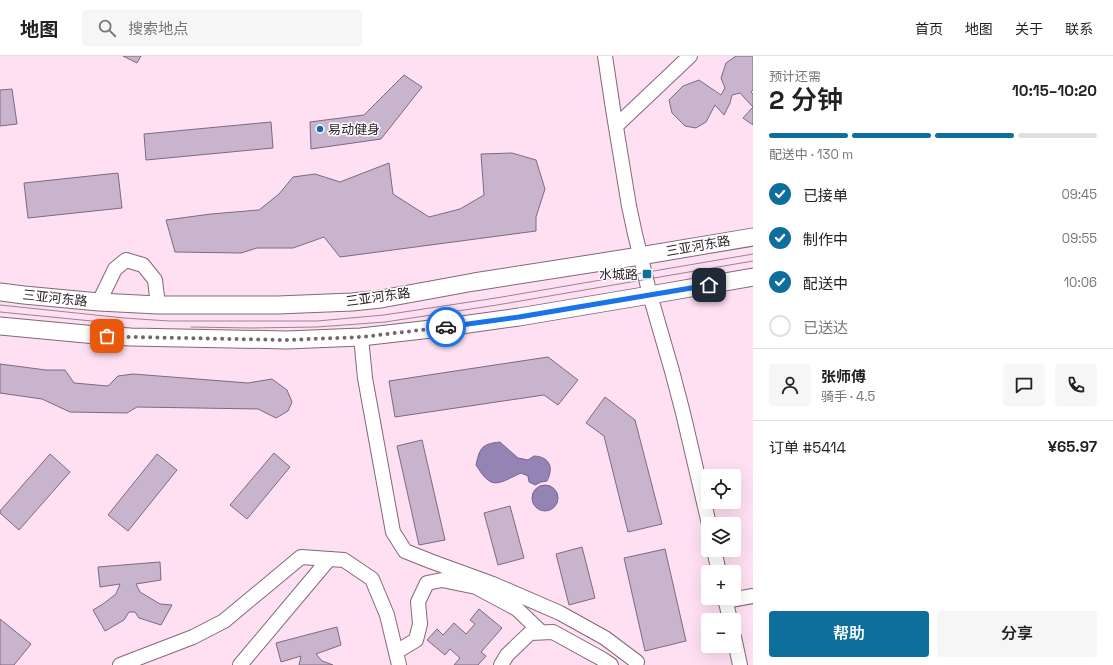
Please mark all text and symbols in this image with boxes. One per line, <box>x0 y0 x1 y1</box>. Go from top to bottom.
search box <box>82 10 362 46</box>
text: 地图 <box>20 17 58 42</box>
icon: search <box>96 17 118 39</box>
text: 搜索地点 <box>128 19 188 38</box>
text: 首页 <box>915 20 943 38</box>
text: 地图 <box>965 20 993 38</box>
text: 关于 <box>1015 20 1043 38</box>
text: 联系 <box>1065 20 1093 38</box>
text: 预计还需 <box>769 68 821 85</box>
text: 10:15–10:20 <box>1012 81 1097 100</box>
text: 2 分钟 <box>769 83 843 117</box>
place label: 易动健身 <box>328 121 380 138</box>
marker: 易动健身 <box>315 124 325 134</box>
text: 配送中 · 130 m <box>769 146 853 163</box>
icon: check <box>769 183 791 205</box>
text: 已接单 <box>803 186 848 205</box>
text: 09:45 <box>1062 186 1097 203</box>
icon: check <box>769 227 791 249</box>
text: 制作中 <box>803 230 848 249</box>
text: 09:55 <box>1062 230 1097 247</box>
street label: 三亚河东路 <box>665 232 731 260</box>
place label: 水城路 <box>599 266 638 283</box>
marker: 水城路 <box>641 268 653 280</box>
pin <box>692 268 726 302</box>
icon: check <box>769 271 791 293</box>
icon: home <box>698 274 720 296</box>
text: 配送中 <box>803 274 848 293</box>
text: 10:06 <box>1064 274 1097 291</box>
street label: 三亚河东路 <box>345 284 411 310</box>
street label: 三亚河东路 <box>22 286 88 310</box>
courier <box>426 307 466 347</box>
icon: car <box>435 316 457 338</box>
text: 已送达 <box>803 318 848 337</box>
pin <box>90 319 124 353</box>
icon: bag <box>96 325 118 347</box>
button: person <box>769 364 811 406</box>
button: chat <box>1003 364 1045 406</box>
button: phone <box>1055 364 1097 406</box>
text: 张师傅 <box>821 367 866 386</box>
text: 骑手 · 4.5 <box>821 388 875 405</box>
text: ¥65.97 <box>1048 437 1097 456</box>
text: 订单 #5414 <box>769 438 846 457</box>
map controls <box>701 469 741 653</box>
button: locate <box>701 469 741 509</box>
button: layers <box>701 517 741 557</box>
button: + <box>701 565 741 605</box>
button: 帮助 <box>769 611 929 657</box>
button: 分享 <box>937 611 1097 657</box>
button: − <box>701 613 741 653</box>

